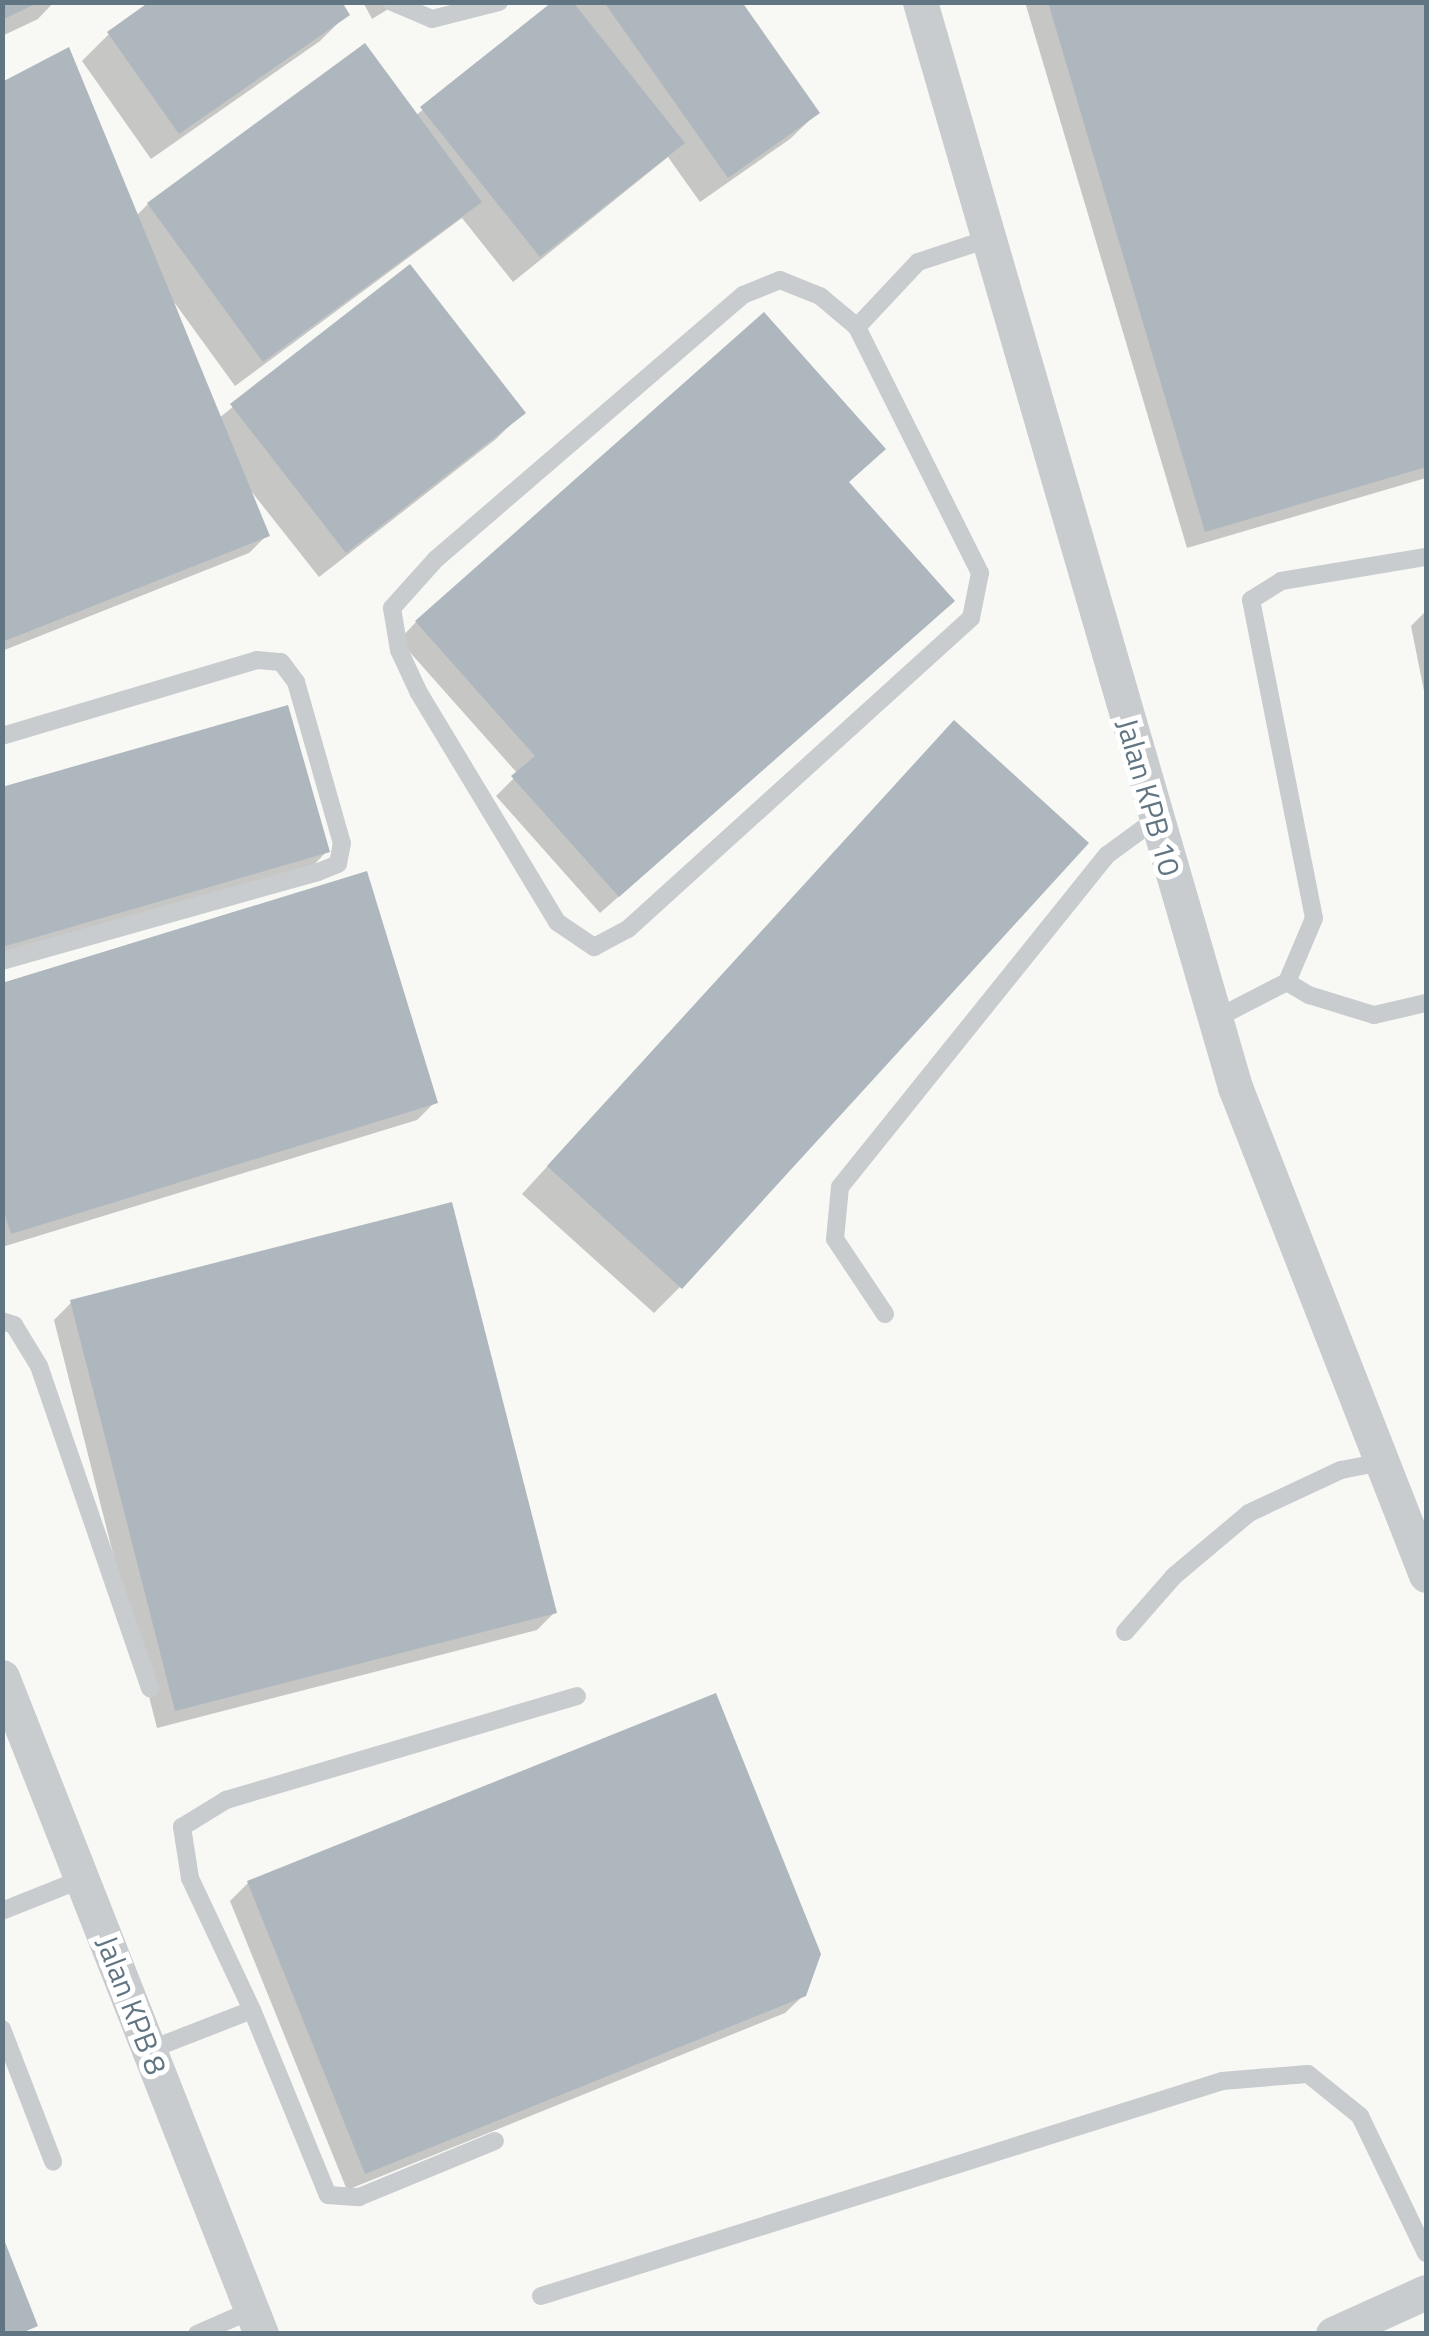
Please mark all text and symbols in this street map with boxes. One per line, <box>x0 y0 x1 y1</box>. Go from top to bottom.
street label: Jalan KPB 10 <box>1109 714 1189 880</box>
street label: Jalan KPB 8 <box>89 1931 175 2079</box>

